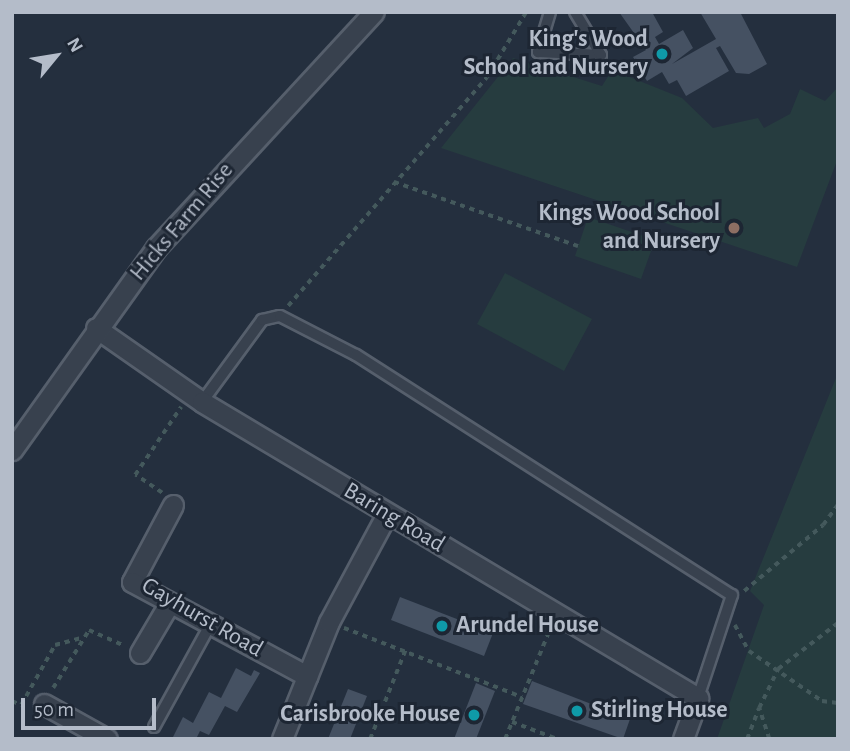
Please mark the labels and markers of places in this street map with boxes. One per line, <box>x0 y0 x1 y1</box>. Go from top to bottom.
place label: King's Wood School and Nursery <box>464 26 648 82</box>
marker: King's Wood School and Nursery <box>654 46 670 62</box>
place label: Kings Wood School and Nursery <box>538 200 720 256</box>
marker: Kings Wood School and Nursery <box>726 220 742 236</box>
place label: Arundel House <box>456 612 599 640</box>
marker: Arundel House <box>434 618 450 634</box>
place label: Stirling House <box>591 697 728 725</box>
place label: Carisbrooke House <box>280 701 460 729</box>
marker: Stirling House <box>569 703 585 719</box>
marker: Carisbrooke House <box>466 707 482 723</box>

